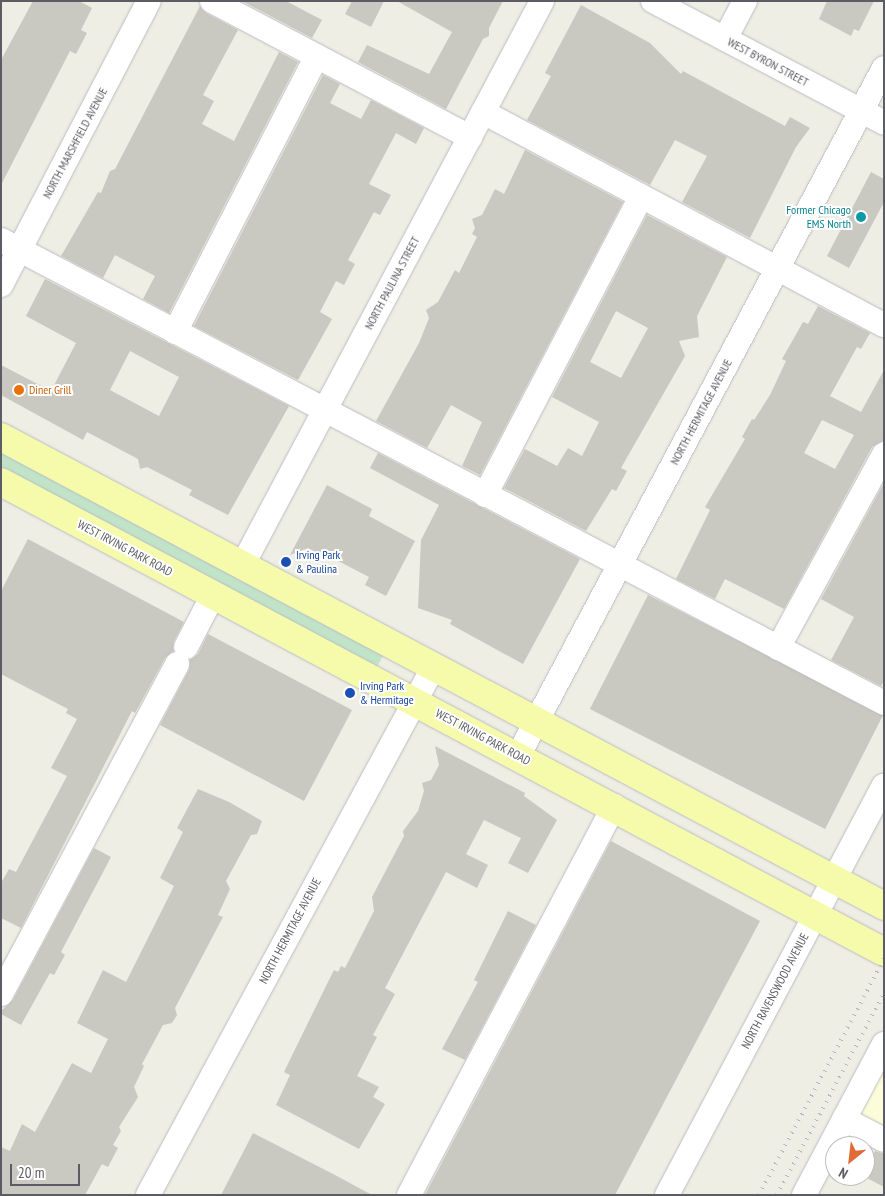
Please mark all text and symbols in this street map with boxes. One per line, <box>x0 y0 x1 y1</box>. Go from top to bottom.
street label: WEST BYRON STREET <box>725 34 811 90</box>
street label: NORTH MARSHFIELD AVENUE <box>40 85 110 201</box>
place label: Former Chicago EMS North <box>786 203 851 231</box>
marker: Former Chicago EMS North <box>855 211 867 223</box>
street label: NORTH PAULINA STREET <box>361 234 423 332</box>
street label: NORTH HERMITAGE AVENUE <box>667 357 735 467</box>
place label: Diner Grill <box>29 383 71 397</box>
marker: Diner Grill <box>13 384 25 396</box>
street label: WEST IRVING PARK ROAD <box>75 517 175 579</box>
place label: Irving Park & Paulina <box>296 548 340 576</box>
marker: Irving Park & Paulina <box>280 556 292 568</box>
place label: Irving Park & Hermitage <box>360 679 414 707</box>
marker: Irving Park & Hermitage <box>344 687 356 699</box>
street label: WEST IRVING PARK ROAD <box>433 706 533 768</box>
street label: NORTH HERMITAGE AVENUE <box>256 876 324 986</box>
street label: NORTH RAVENSWOOD AVENUE <box>738 931 812 1051</box>
north arrow <box>825 1136 875 1186</box>
scale bar <box>12 1154 82 1186</box>
text: 20 m <box>18 1163 44 1182</box>
text: N <box>836 1164 851 1183</box>

